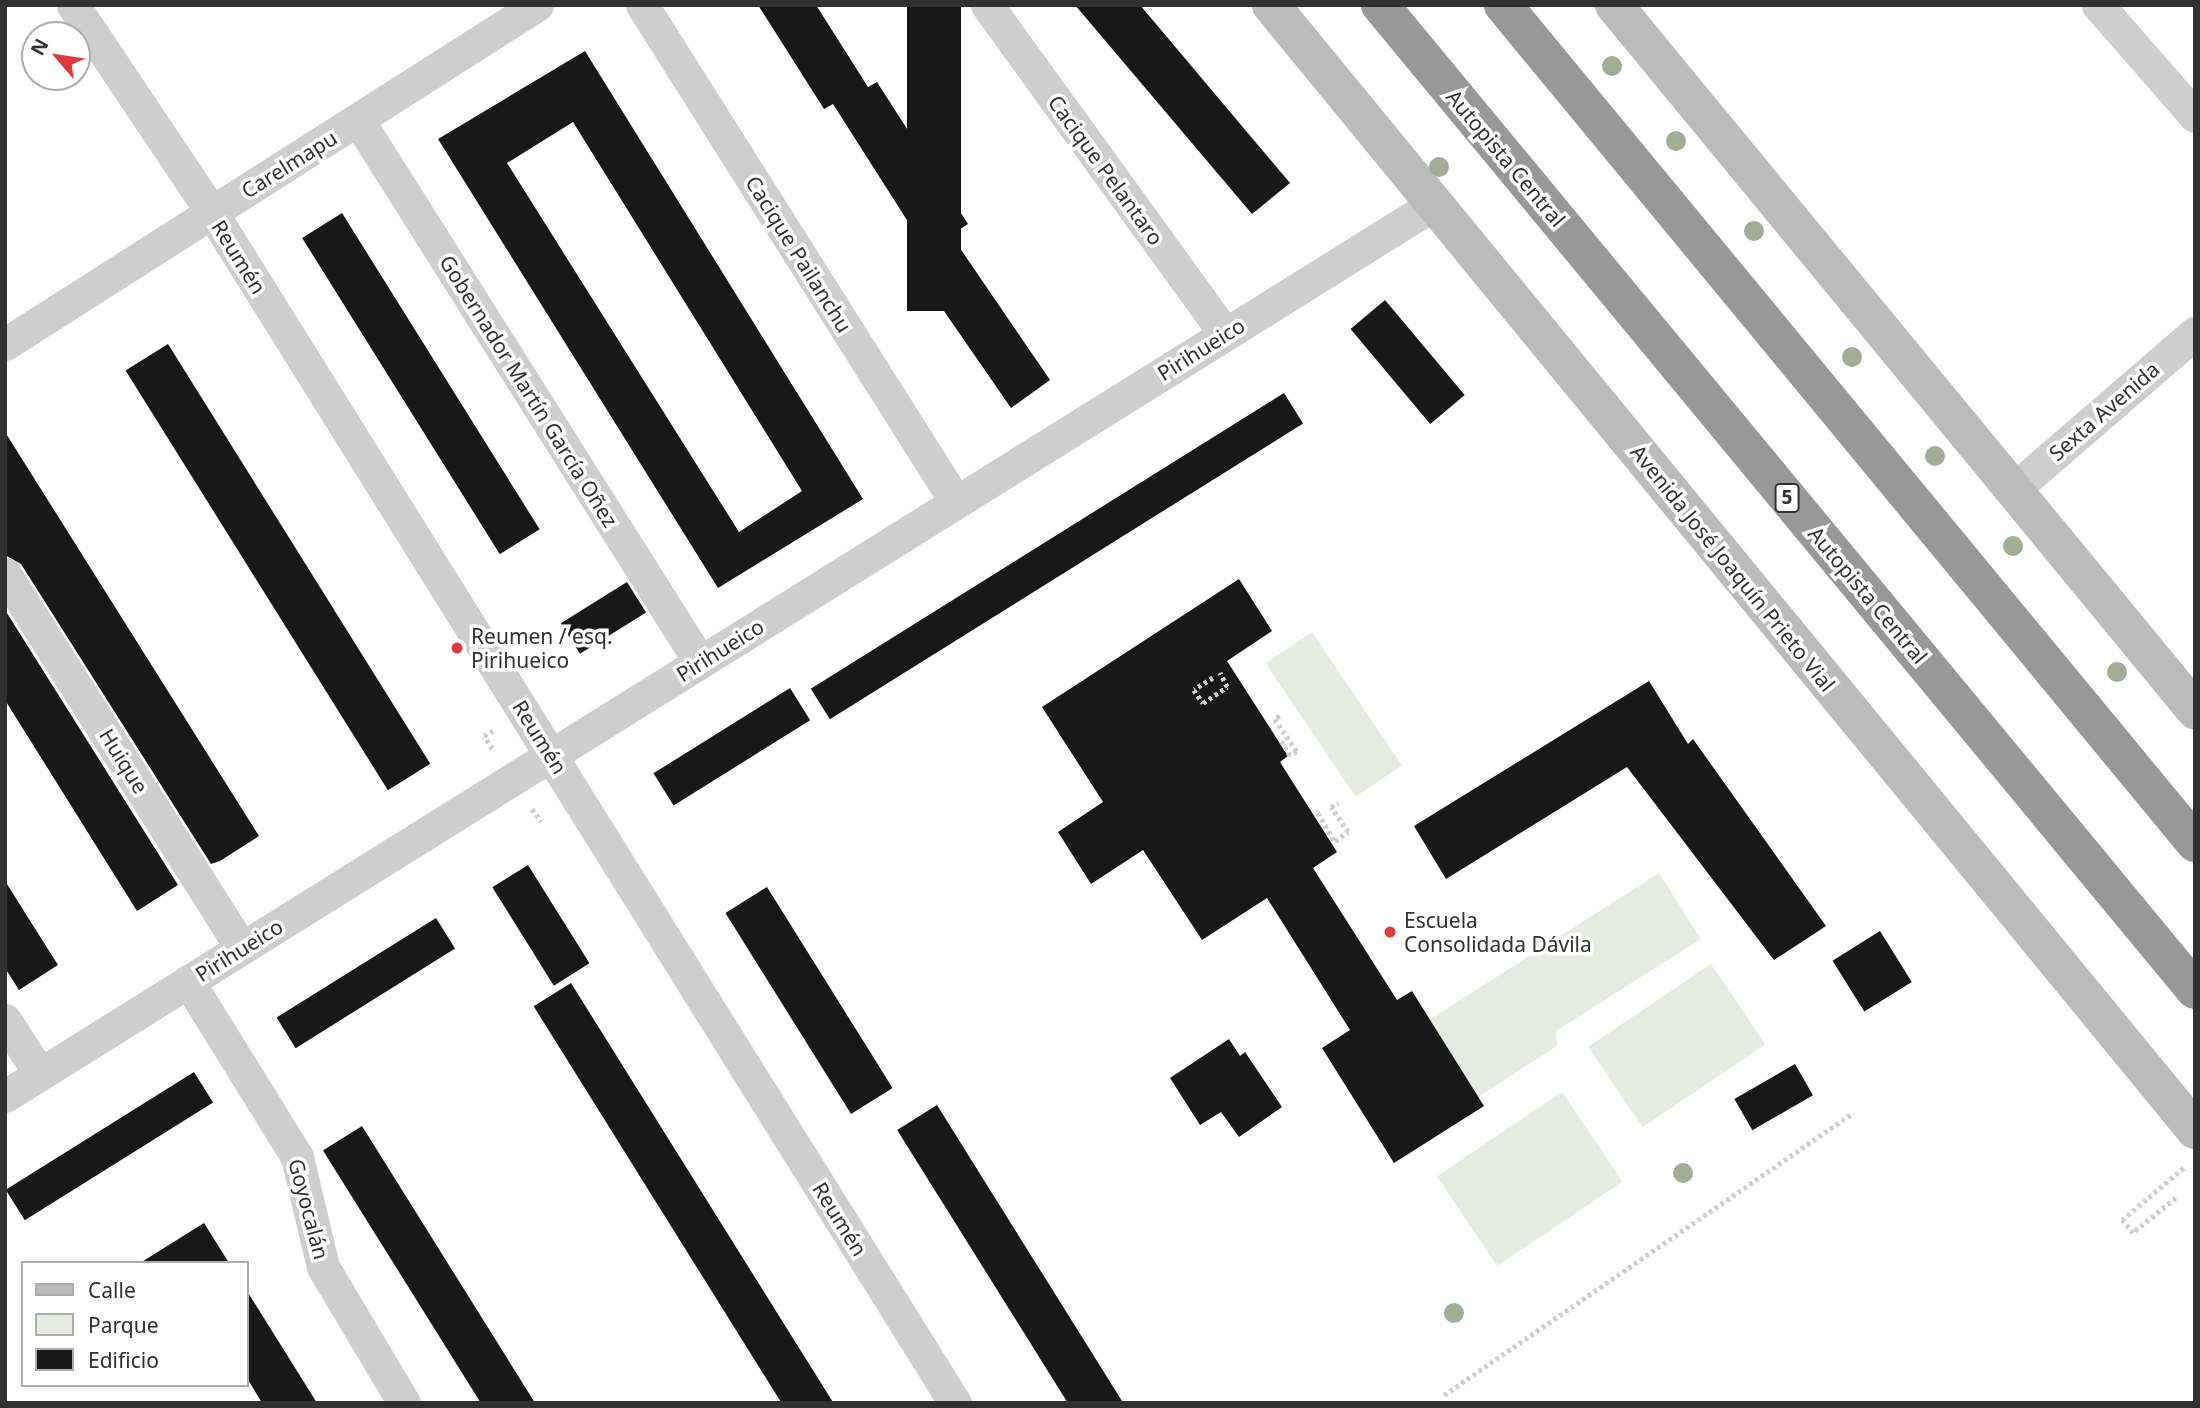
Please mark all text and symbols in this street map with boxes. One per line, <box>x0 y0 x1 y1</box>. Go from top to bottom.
north arrow <box>21 21 91 91</box>
text: N <box>24 34 54 60</box>
street label: Autopista Central <box>1441 84 1571 232</box>
street label: Cacique Pelantaro <box>1043 90 1169 250</box>
street label: Carelmapu <box>237 125 341 203</box>
street label: Cacique Pailanchu <box>741 171 857 337</box>
street label: Reumén <box>206 215 272 299</box>
street label: Gobernador Martín García Oñez <box>435 250 623 532</box>
street label: Pirihueico <box>1153 312 1249 386</box>
street label: Sexta Avenida <box>2044 356 2164 466</box>
street label: Avenida José Joaquín Prieto Vial <box>1626 440 1840 696</box>
road number: 5 <box>1773 482 1801 513</box>
street label: Autopista Central <box>1803 521 1933 669</box>
street label: Pirihueico <box>672 613 768 687</box>
place label: Reumen / esq. Pirihueico <box>471 623 613 673</box>
marker: Reumen / esq. Pirihueico <box>449 640 465 656</box>
street label: Reumén <box>507 695 573 779</box>
street label: Huique <box>94 724 154 798</box>
place label: Escuela Consolidada Dávila <box>1404 907 1592 957</box>
street label: Pirihueico <box>191 913 287 987</box>
marker: Escuela Consolidada Dávila <box>1382 924 1398 940</box>
street label: Goyocalán <box>283 1156 335 1262</box>
street label: Reumén <box>807 1177 873 1261</box>
legend <box>21 1261 248 1387</box>
text: Calle <box>88 1276 136 1304</box>
text: Parque <box>88 1311 158 1339</box>
text: Edificio <box>88 1346 159 1374</box>

